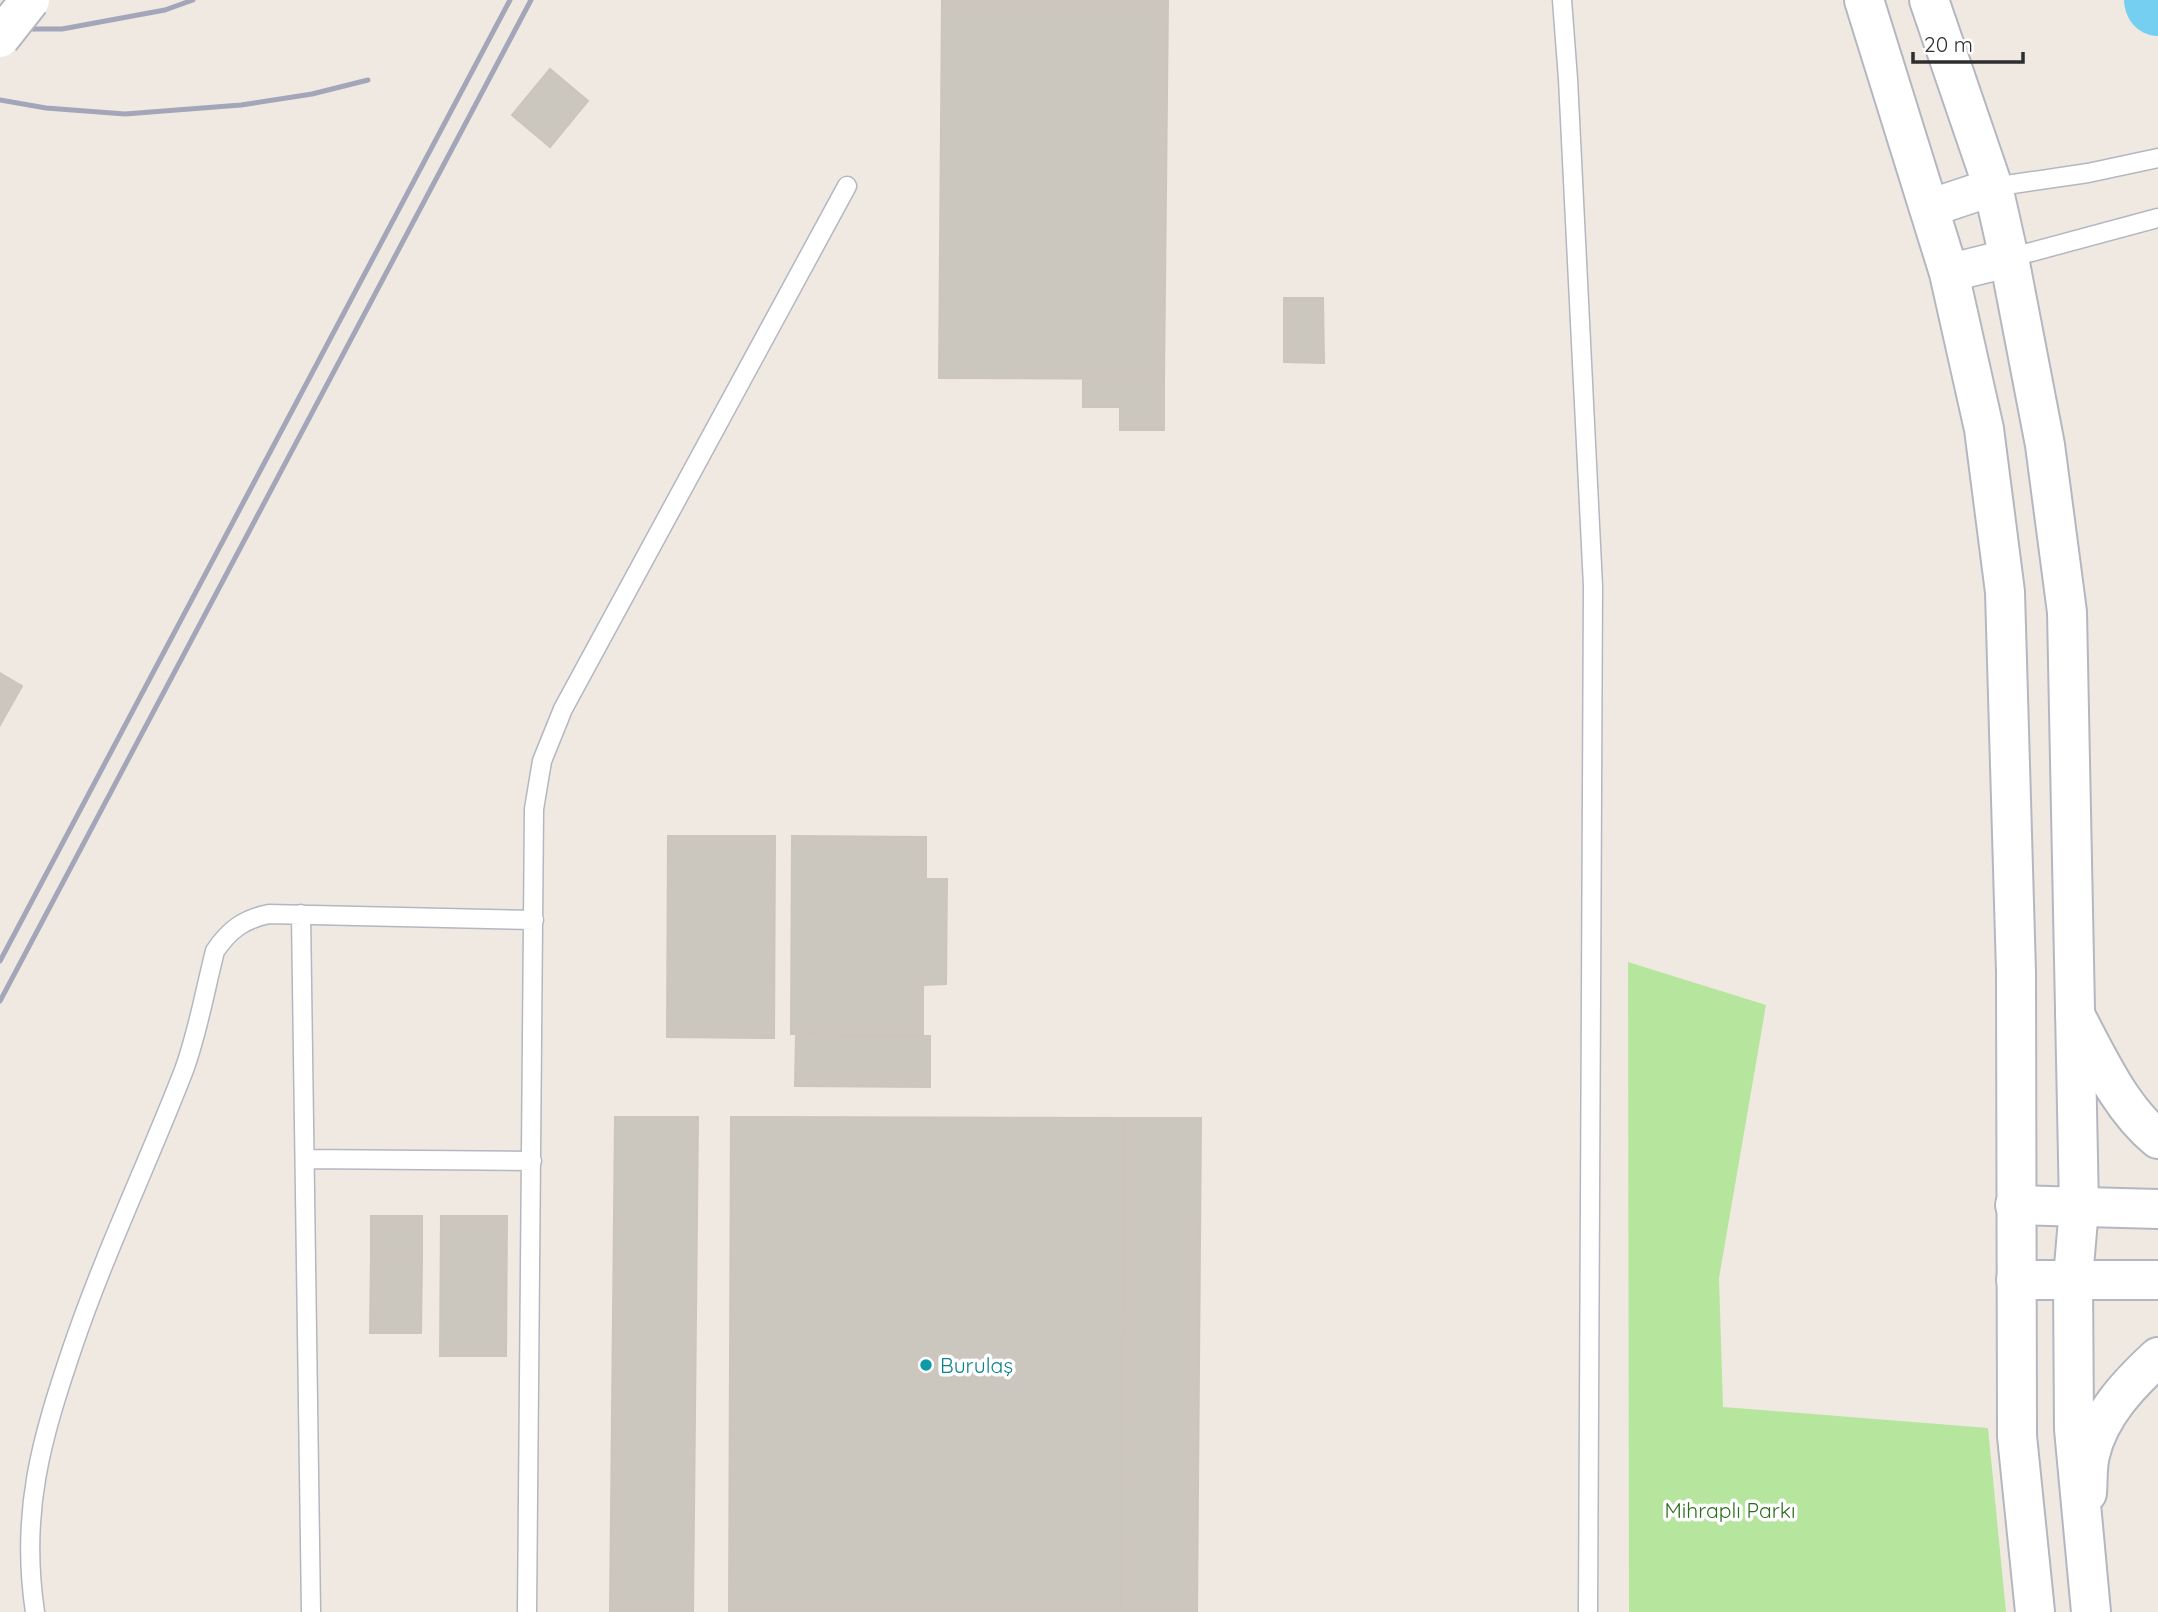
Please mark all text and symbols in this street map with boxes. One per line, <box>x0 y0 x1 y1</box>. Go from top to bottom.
scale bar <box>1913 21 2023 65</box>
text: 20 m <box>1924 31 1973 57</box>
place label: Burulaş <box>940 1352 1013 1378</box>
marker: Burulaş <box>918 1357 934 1373</box>
park label: Mihraplı Parkı <box>1664 1497 1796 1523</box>

